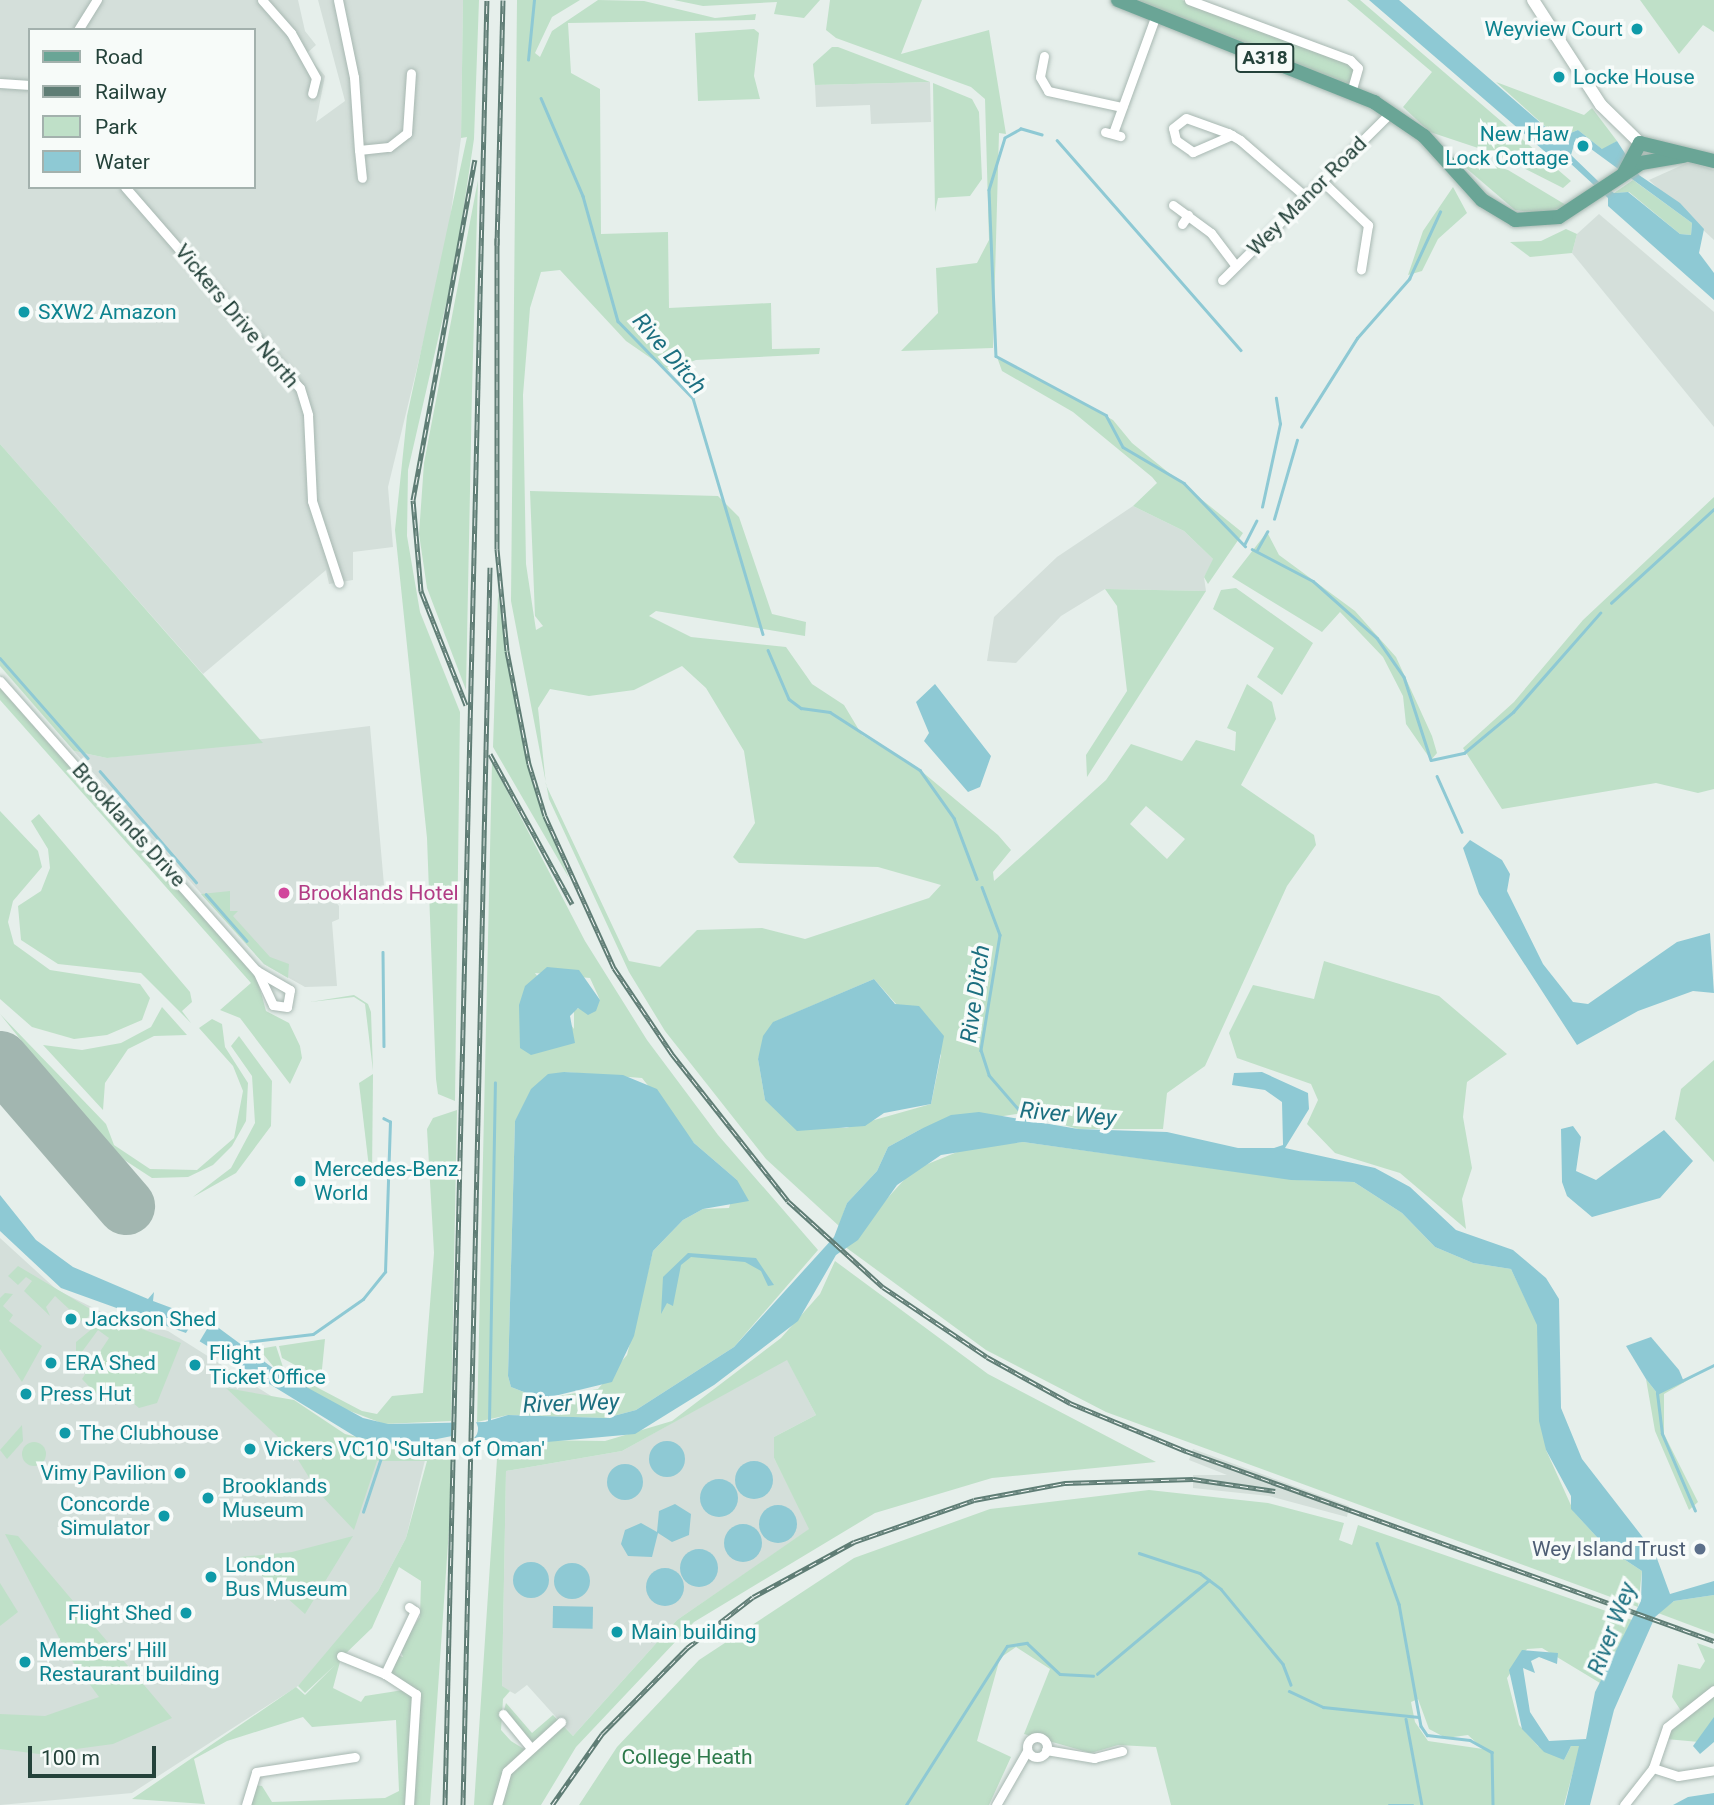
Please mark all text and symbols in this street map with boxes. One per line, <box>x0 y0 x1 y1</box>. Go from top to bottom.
place label: Weyview Court <box>1485 16 1623 42</box>
marker: Weyview Court <box>1629 21 1645 37</box>
legend <box>28 28 256 189</box>
road number: A318 <box>1235 43 1295 74</box>
text: Road <box>95 45 143 69</box>
place label: Locke House <box>1573 64 1695 90</box>
marker: Locke House <box>1551 69 1567 85</box>
text: Railway <box>95 80 167 104</box>
text: Park <box>95 115 137 139</box>
place label: New Haw Lock Cottage <box>1445 121 1569 171</box>
street label: Wey Manor Road <box>1242 131 1372 261</box>
marker: New Haw Lock Cottage <box>1575 138 1591 154</box>
text: Water <box>95 150 150 174</box>
street label: Vickers Drive North <box>170 239 304 393</box>
place label: SXW2 Amazon <box>38 299 177 325</box>
marker: SXW2 Amazon <box>16 304 32 320</box>
water label: Rive Ditch <box>626 308 712 400</box>
street label: Brooklands Drive <box>67 758 191 892</box>
place label: Brooklands Hotel <box>298 880 459 906</box>
marker: Brooklands Hotel <box>276 885 292 901</box>
water label: Rive Ditch <box>955 943 997 1045</box>
water label: River Wey <box>1019 1097 1117 1133</box>
place label: Mercedes-Benz World <box>314 1156 458 1206</box>
marker: Mercedes-Benz World <box>292 1173 308 1189</box>
place label: Jackson Shed <box>85 1306 216 1332</box>
marker: Jackson Shed <box>63 1311 79 1327</box>
place label: Flight Ticket Office <box>209 1340 326 1390</box>
place label: ERA Shed <box>65 1350 156 1376</box>
marker: ERA Shed <box>43 1355 59 1371</box>
marker: Flight Ticket Office <box>187 1357 203 1373</box>
place label: Press Hut <box>40 1381 132 1407</box>
marker: Press Hut <box>18 1386 34 1402</box>
water label: River Wey <box>522 1389 620 1419</box>
place label: The Clubhouse <box>79 1420 219 1446</box>
marker: The Clubhouse <box>57 1425 73 1441</box>
place label: Vickers VC10 'Sultan of Oman' <box>264 1436 545 1462</box>
marker: Vickers VC10 'Sultan of Oman' <box>242 1441 258 1457</box>
place label: Vimy Pavilion <box>40 1460 166 1486</box>
marker: Vimy Pavilion <box>172 1465 188 1481</box>
place label: Brooklands Museum <box>222 1473 327 1523</box>
marker: Brooklands Museum <box>200 1490 216 1506</box>
place label: Concorde Simulator <box>60 1491 150 1541</box>
marker: Concorde Simulator <box>156 1508 172 1524</box>
place label: Wey Island Trust <box>1532 1536 1686 1562</box>
marker: Wey Island Trust <box>1692 1541 1708 1557</box>
place label: London Bus Museum <box>225 1552 348 1602</box>
marker: London Bus Museum <box>203 1569 219 1585</box>
water label: River Wey <box>1583 1579 1643 1679</box>
place label: Flight Shed <box>68 1600 172 1626</box>
marker: Flight Shed <box>178 1605 194 1621</box>
place label: Main building <box>631 1619 757 1645</box>
marker: Main building <box>609 1624 625 1640</box>
place label: Members' Hill Restaurant building <box>39 1637 220 1687</box>
marker: Members' Hill Restaurant building <box>17 1654 33 1670</box>
scale bar <box>32 1731 159 1775</box>
park label: College Heath <box>621 1744 753 1770</box>
text: 100 m <box>41 1746 100 1770</box>

